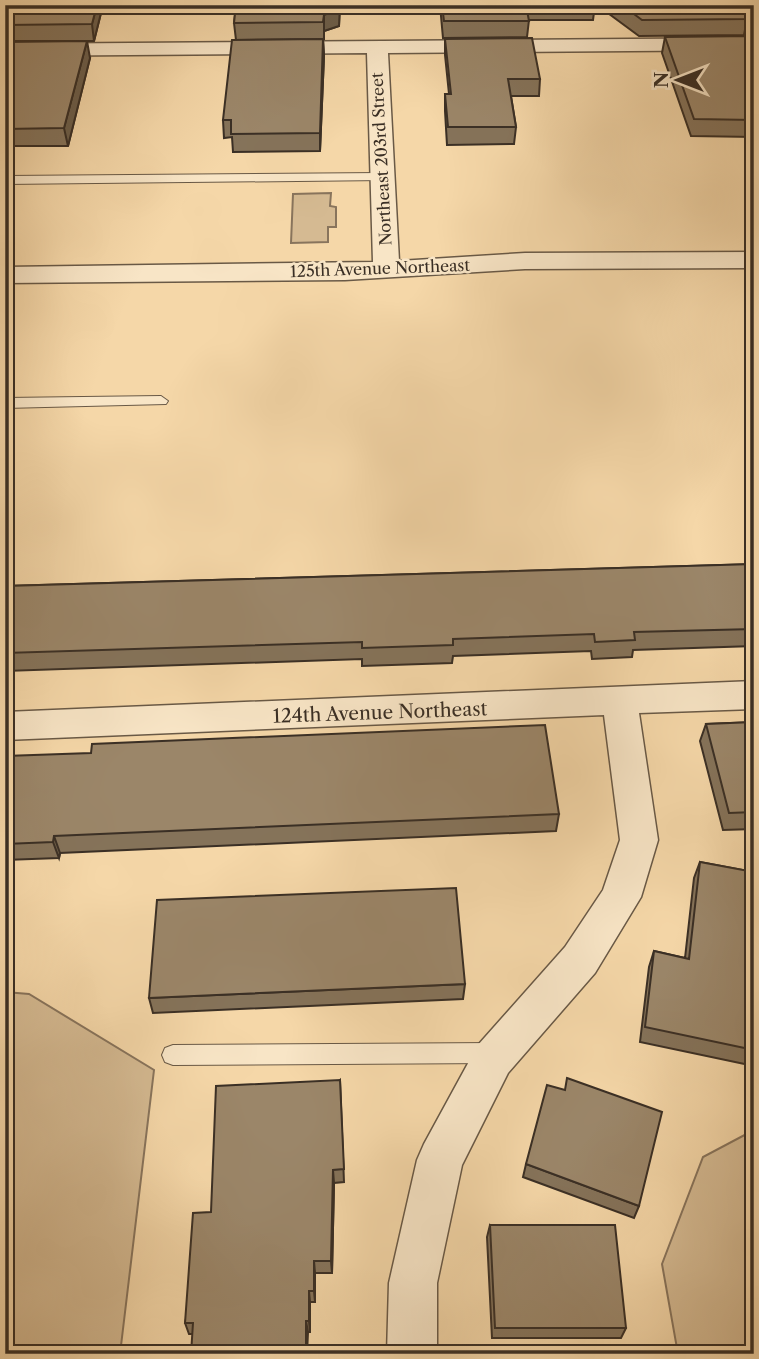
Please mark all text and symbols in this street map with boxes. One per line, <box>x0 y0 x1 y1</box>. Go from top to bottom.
north arrow <box>644 46 714 116</box>
street label: Northeast 203rd Street <box>366 72 396 246</box>
text: N <box>650 72 673 88</box>
street label: 125th Avenue Northeast <box>290 255 471 281</box>
street label: 124th Avenue Northeast <box>272 697 488 728</box>

